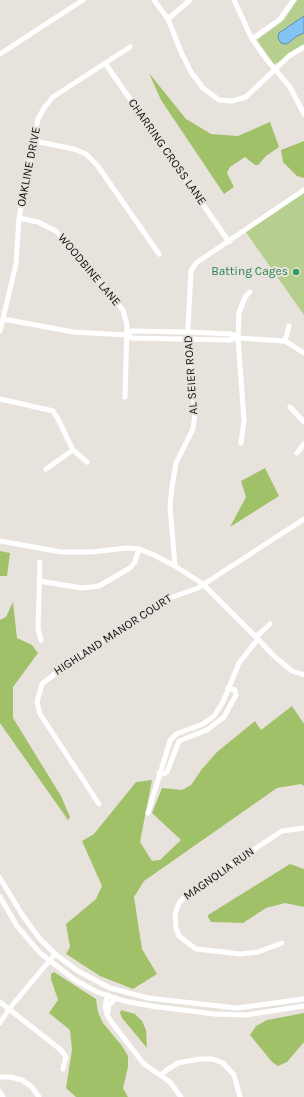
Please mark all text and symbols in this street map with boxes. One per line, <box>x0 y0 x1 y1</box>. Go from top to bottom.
street label: CHARRING CROSS LANE <box>125 96 209 208</box>
street label: OAKLINE DRIVE <box>14 126 44 208</box>
street label: WOODBINE LANE <box>54 231 124 309</box>
place label: Batting Cages <box>211 265 288 279</box>
marker: Batting Cages <box>291 267 301 277</box>
street label: AL SEIER ROAD <box>181 335 201 415</box>
street label: HIGHLAND MANOR COURT <box>51 591 175 679</box>
street label: MAGNOLIA RUN <box>181 844 257 904</box>

